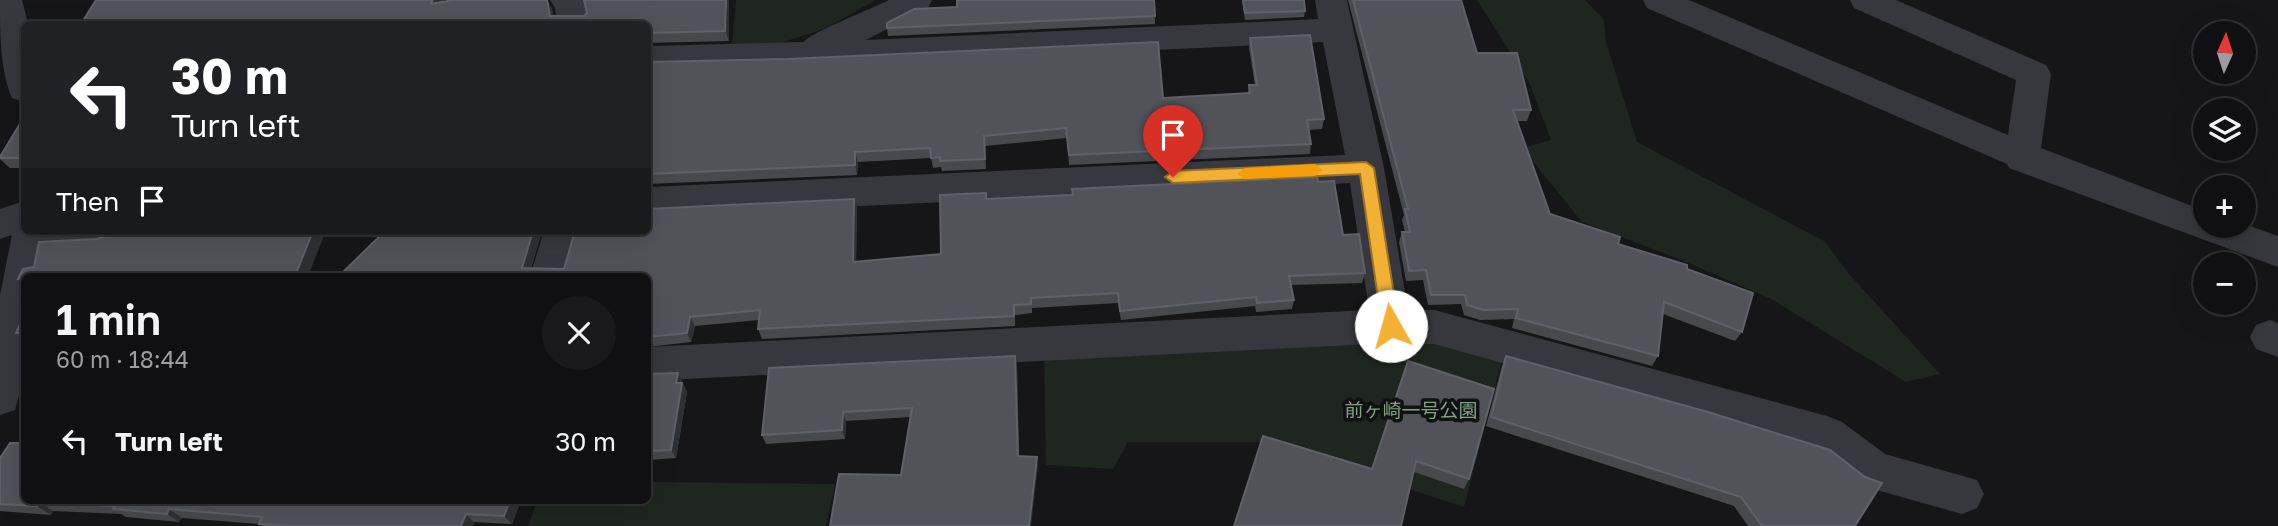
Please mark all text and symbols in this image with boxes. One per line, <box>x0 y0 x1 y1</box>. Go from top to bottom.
north arrow <box>2193 21 2256 84</box>
map controls <box>2193 21 2256 315</box>
text: 30 m <box>171 46 288 105</box>
icon: left <box>56 49 147 140</box>
button: layers <box>2193 98 2256 161</box>
pin <box>1143 105 1203 177</box>
text: Turn left <box>171 106 300 144</box>
icon: arrive <box>1154 116 1192 154</box>
button: + <box>2193 175 2256 238</box>
icon: arrive <box>133 182 171 220</box>
text: Then <box>56 186 119 217</box>
button: − <box>2193 252 2256 315</box>
position arrow <box>1354 289 1428 363</box>
text: 1 min <box>56 294 161 344</box>
button: close <box>542 296 616 370</box>
text: 60 m · 18:44 <box>56 345 189 373</box>
park label: 前ヶ崎一号公園 <box>1344 398 1478 421</box>
icon: left <box>56 422 94 460</box>
text: Turn left <box>115 426 223 457</box>
text: 30 m <box>555 426 616 457</box>

